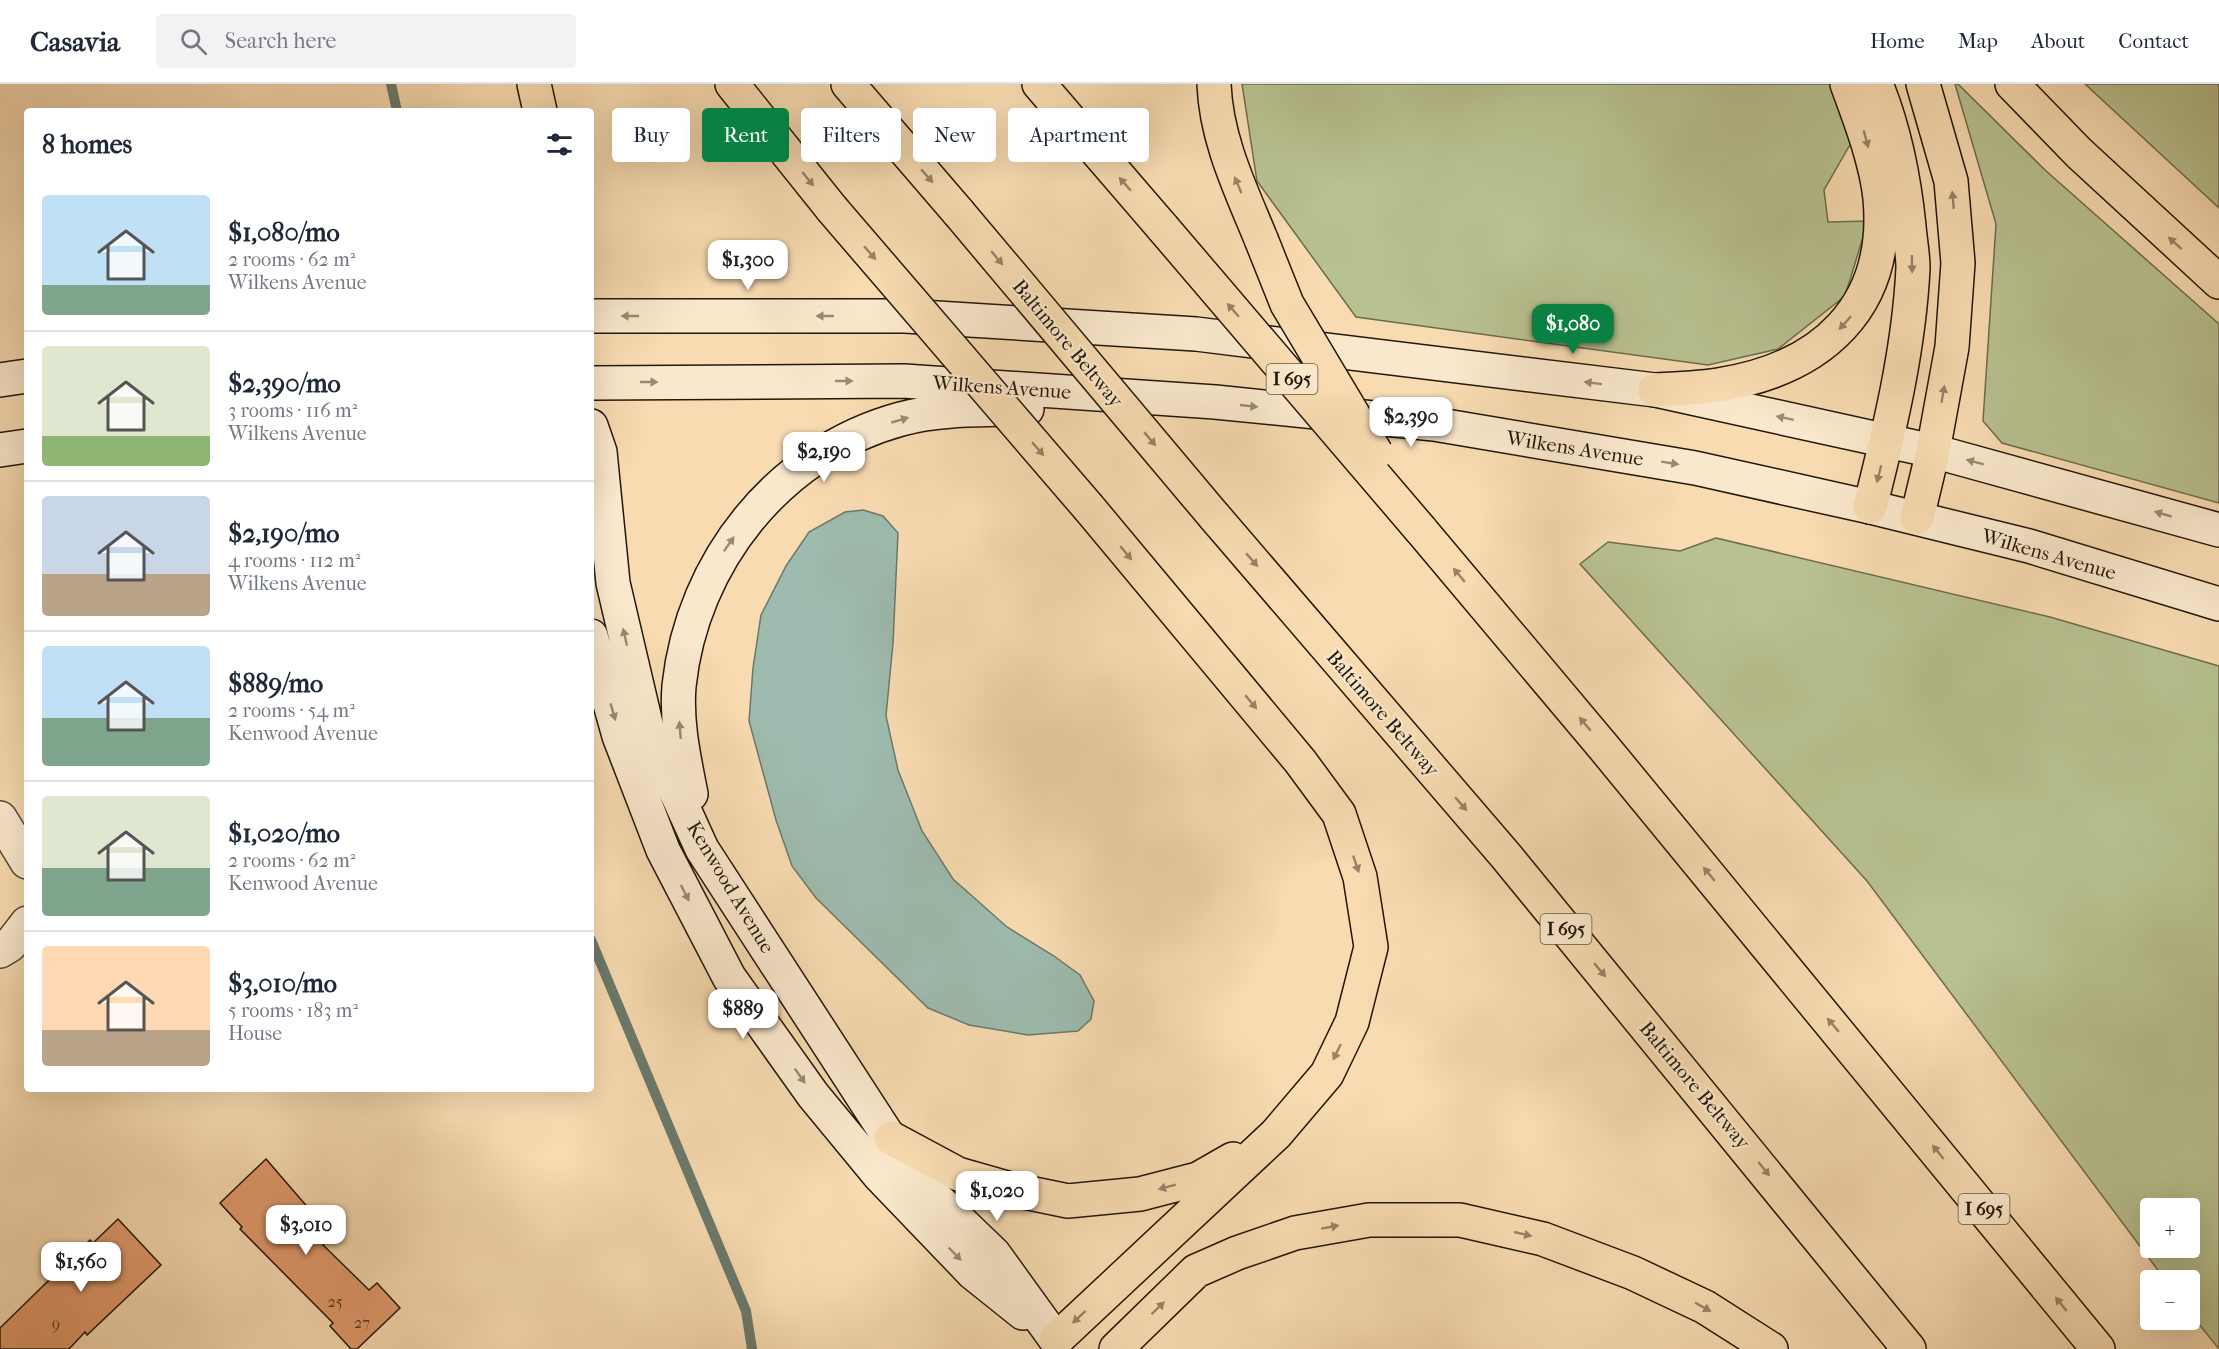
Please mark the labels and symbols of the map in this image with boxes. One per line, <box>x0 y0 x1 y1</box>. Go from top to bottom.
one-way arrow <box>1861 130 1871 148</box>
one-way arrow <box>920 168 933 183</box>
one-way arrow <box>801 171 814 187</box>
one-way arrow <box>1233 175 1243 193</box>
one-way arrow <box>1119 177 1132 192</box>
one-way arrow <box>1948 190 1958 209</box>
one-way arrow <box>2168 237 2183 250</box>
pin: $1,300 <box>699 240 797 291</box>
one-way arrow <box>863 245 876 260</box>
one-way arrow <box>990 250 1003 265</box>
one-way arrow <box>1907 254 1917 273</box>
street label: Baltimore Beltway <box>1008 275 1129 413</box>
one-way arrow <box>1227 303 1240 318</box>
pin: $1,080 <box>1524 304 1622 355</box>
one-way arrow <box>621 311 640 321</box>
one-way arrow <box>816 311 835 321</box>
one-way arrow <box>1839 315 1852 330</box>
road number: I 695 <box>1266 364 1318 394</box>
street label: Wilkens Avenue <box>931 371 1072 404</box>
one-way arrow <box>835 376 854 386</box>
one-way arrow <box>640 377 659 387</box>
one-way arrow <box>1584 378 1603 388</box>
one-way arrow <box>1939 384 1948 403</box>
pin: $2,390 <box>1362 397 1460 448</box>
one-way arrow <box>1239 401 1258 410</box>
one-way arrow <box>1776 413 1794 423</box>
one-way arrow <box>891 415 909 424</box>
street label: Wilkens Avenue <box>1504 426 1645 471</box>
one-way arrow <box>1143 431 1156 446</box>
pin: $2,190 <box>775 432 873 483</box>
one-way arrow <box>1031 441 1044 456</box>
one-way arrow <box>1966 457 1984 467</box>
one-way arrow <box>1661 459 1680 468</box>
one-way arrow <box>1873 464 1883 483</box>
one-way arrow <box>2154 509 2172 519</box>
street label: Wilkens Avenue <box>1978 524 2119 585</box>
one-way arrow <box>723 537 735 553</box>
one-way arrow <box>1120 545 1133 561</box>
one-way arrow <box>1245 552 1258 567</box>
one-way arrow <box>1453 567 1466 583</box>
one-way arrow <box>620 628 630 646</box>
street label: Baltimore Beltway <box>1322 646 1444 782</box>
one-way arrow <box>1245 694 1258 710</box>
one-way arrow <box>609 704 618 722</box>
one-way arrow <box>1579 717 1592 732</box>
one-way arrow <box>675 720 685 739</box>
one-way arrow <box>1454 796 1467 811</box>
street label: Kenwood Avenue <box>682 817 779 957</box>
one-way arrow <box>1352 855 1361 873</box>
one-way arrow <box>1703 866 1716 882</box>
one-way arrow <box>680 884 690 902</box>
road number: I 695 <box>1540 914 1592 944</box>
one-way arrow <box>1593 962 1605 977</box>
pin: $889 <box>707 989 779 1040</box>
street label: Baltimore Beltway <box>1635 1017 1756 1155</box>
one-way arrow <box>1827 1017 1840 1033</box>
one-way arrow <box>1333 1043 1342 1060</box>
one-way arrow <box>793 1068 805 1083</box>
one-way arrow <box>1931 1144 1944 1160</box>
one-way arrow <box>1757 1161 1769 1176</box>
pin: $1,020 <box>948 1171 1046 1222</box>
one-way arrow <box>1158 1183 1176 1192</box>
road number: I 695 <box>1958 1194 2010 1224</box>
pin: $3,010 <box>257 1205 355 1256</box>
one-way arrow <box>1321 1222 1340 1231</box>
one-way arrow <box>1514 1230 1533 1239</box>
pin: $1,560 <box>32 1242 130 1293</box>
one-way arrow <box>948 1247 962 1262</box>
house number: 25 <box>327 1292 343 1311</box>
one-way arrow <box>2055 1296 2067 1311</box>
one-way arrow <box>1150 1301 1165 1315</box>
one-way arrow <box>1695 1302 1712 1312</box>
one-way arrow <box>1073 1310 1087 1324</box>
house number: 27 <box>354 1313 370 1332</box>
house number: 9 <box>52 1314 60 1333</box>

